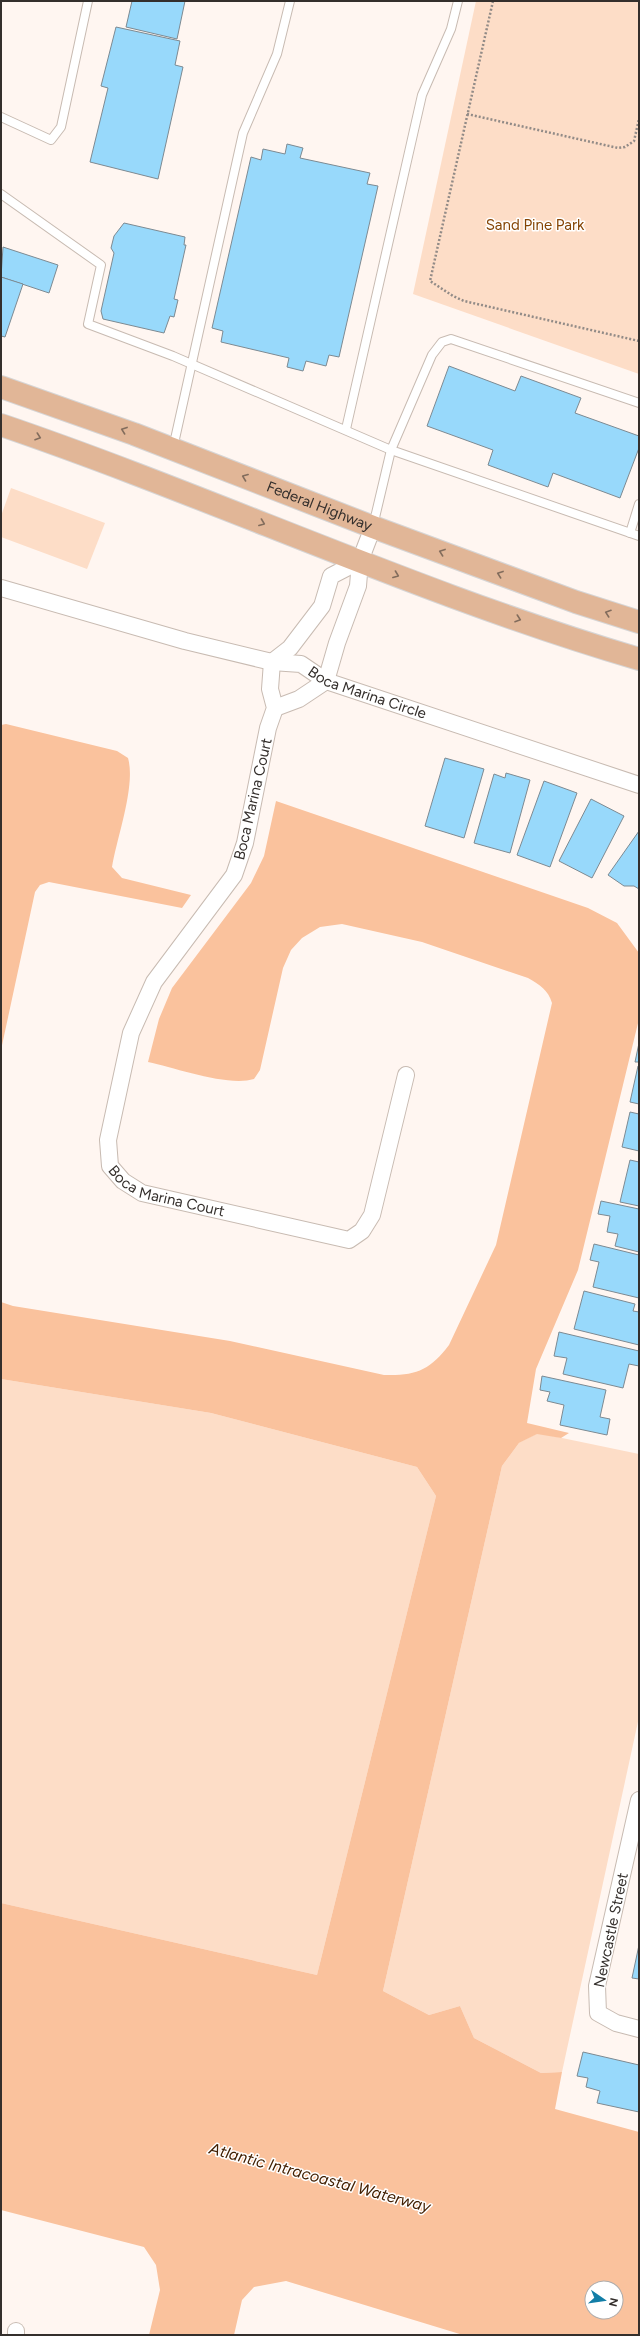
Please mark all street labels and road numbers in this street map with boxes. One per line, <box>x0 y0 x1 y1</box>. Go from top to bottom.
street label: Federal Highway <box>264 477 375 535</box>
street label: Boca Marina Circle <box>305 662 429 723</box>
street label: Boca Marina Court <box>230 736 276 862</box>
street label: Boca Marina Court <box>104 1162 227 1221</box>
street label: Newcastle Street <box>590 1871 632 1989</box>

